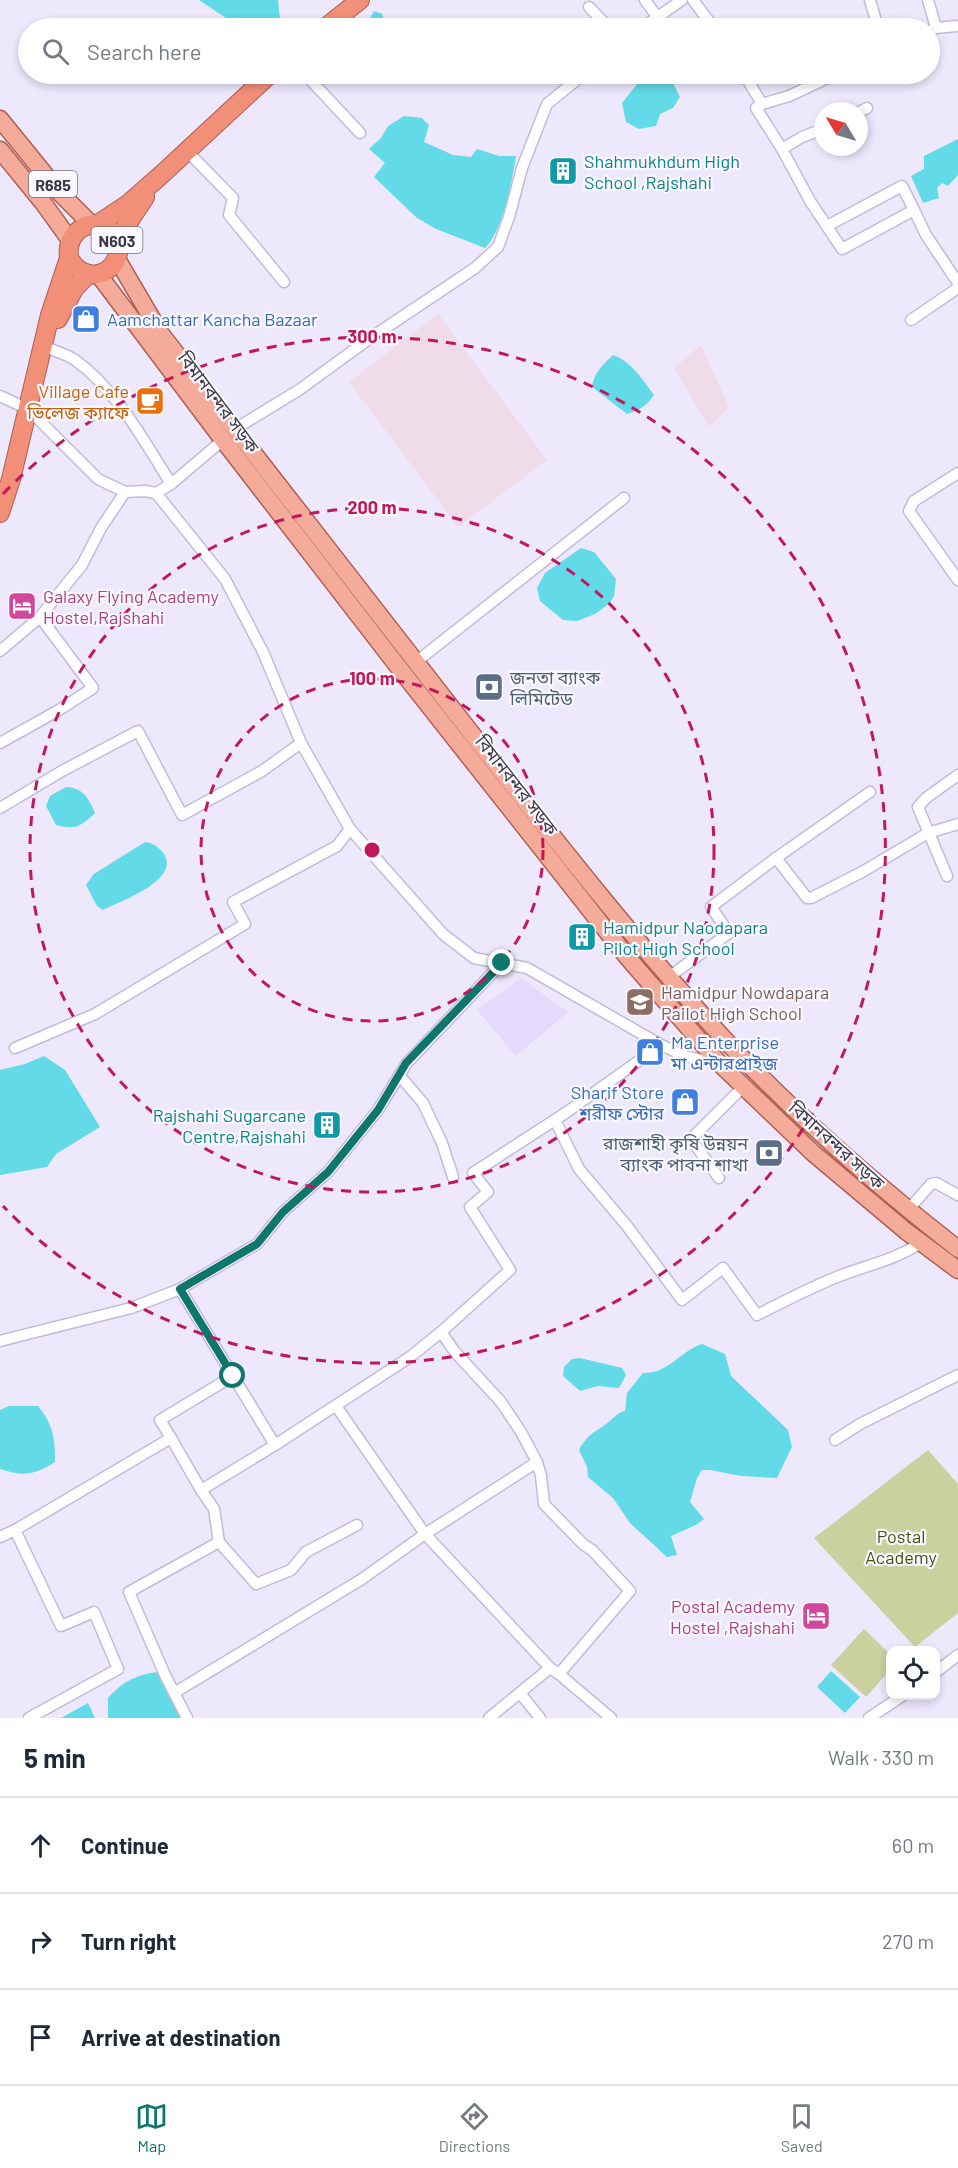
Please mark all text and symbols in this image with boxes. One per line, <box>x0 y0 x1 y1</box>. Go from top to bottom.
search box <box>18 18 940 84</box>
icon: search <box>39 35 72 68</box>
text: Search here <box>87 38 201 64</box>
north arrow <box>814 102 868 156</box>
place label: Shahmukhdum High School ,Rajshahi <box>584 150 740 193</box>
building icon: Shahmukhdum High School ,Rajshahi <box>547 155 579 187</box>
road number: R685 <box>29 171 77 197</box>
road number: N603 <box>92 227 142 253</box>
shop icon: Aamchattar Kancha Bazaar <box>70 303 102 335</box>
place label: Aamchattar Kancha Bazaar <box>107 308 318 330</box>
text: 300 m <box>348 325 396 347</box>
street label: বিমানবন্দর সড়ক <box>173 346 265 457</box>
place label: Village Cafe ভিলেজ ক্যাফে <box>26 380 130 423</box>
cafe icon: Village Cafe ভিলেজ ক্যাফে <box>134 385 166 417</box>
text: 200 m <box>347 496 397 518</box>
place label: Galaxy Flying Academy Hostel,Rajshahi <box>43 585 219 628</box>
hotel icon: Galaxy Flying Academy Hostel,Rajshahi <box>6 590 38 622</box>
place label: জনতা ব্যাংক লিমিটেড <box>509 666 601 709</box>
text: 100 m <box>349 667 395 689</box>
bank icon: জনতা ব্যাংক লিমিটেড <box>473 671 505 703</box>
street label: বিমানবন্দর সড়ক <box>470 730 563 840</box>
centre of rings <box>362 840 382 860</box>
place label: Hamidpur Naodapara Pilot High School <box>603 916 768 959</box>
building icon: Hamidpur Naodapara Pilot High School <box>566 921 598 953</box>
route end <box>488 949 514 975</box>
place label: Hamidpur Nowdapara Pailot High School <box>661 981 829 1024</box>
school or university icon: Hamidpur Nowdapara Pailot High School <box>624 986 656 1018</box>
place label: Ma Enterprise মা এন্টারপ্রাইজ <box>670 1031 779 1074</box>
shop icon: Ma Enterprise মা এন্টারপ্রাইজ <box>634 1036 666 1068</box>
place label: Sharif Store শরীফ স্টোর <box>571 1081 664 1124</box>
shop icon: Sharif Store শরীফ স্টোর <box>669 1086 701 1118</box>
street label: বিমানবন্দর সড়ক <box>784 1096 890 1194</box>
place label: Rajshahi Sugarcane Centre,Rajshahi <box>153 1104 306 1147</box>
building icon: Rajshahi Sugarcane Centre,Rajshahi <box>311 1109 343 1141</box>
place label: রাজশাহী কৃষি উন্নয়ন ব্যাংক পাবনা শাখা <box>602 1132 749 1175</box>
bank icon: রাজশাহী কৃষি উন্নয়ন ব্যাংক পাবনা শাখা <box>753 1137 785 1169</box>
route start <box>219 1362 245 1388</box>
park label: Postal Academy <box>865 1525 937 1568</box>
place label: Postal Academy Hostel ,Rajshahi <box>670 1595 795 1638</box>
hotel icon: Postal Academy Hostel ,Rajshahi <box>800 1600 832 1632</box>
map controls <box>886 1646 940 1700</box>
button: locate <box>886 1646 940 1700</box>
text: 5 min <box>24 1742 86 1773</box>
text: Walk · 330 m <box>828 1745 934 1769</box>
icon: ahead <box>24 1829 57 1862</box>
text: Continue <box>81 1832 169 1858</box>
text: 60 m <box>892 1833 934 1857</box>
icon: right <box>24 1925 57 1958</box>
text: Turn right <box>81 1928 176 1954</box>
text: 270 m <box>882 1929 934 1953</box>
icon: arrive <box>24 2021 57 2054</box>
text: Arrive at destination <box>81 2024 280 2050</box>
tab: Map <box>135 2100 168 2155</box>
tab: Directions <box>439 2100 510 2155</box>
tab: Saved <box>781 2100 823 2155</box>

